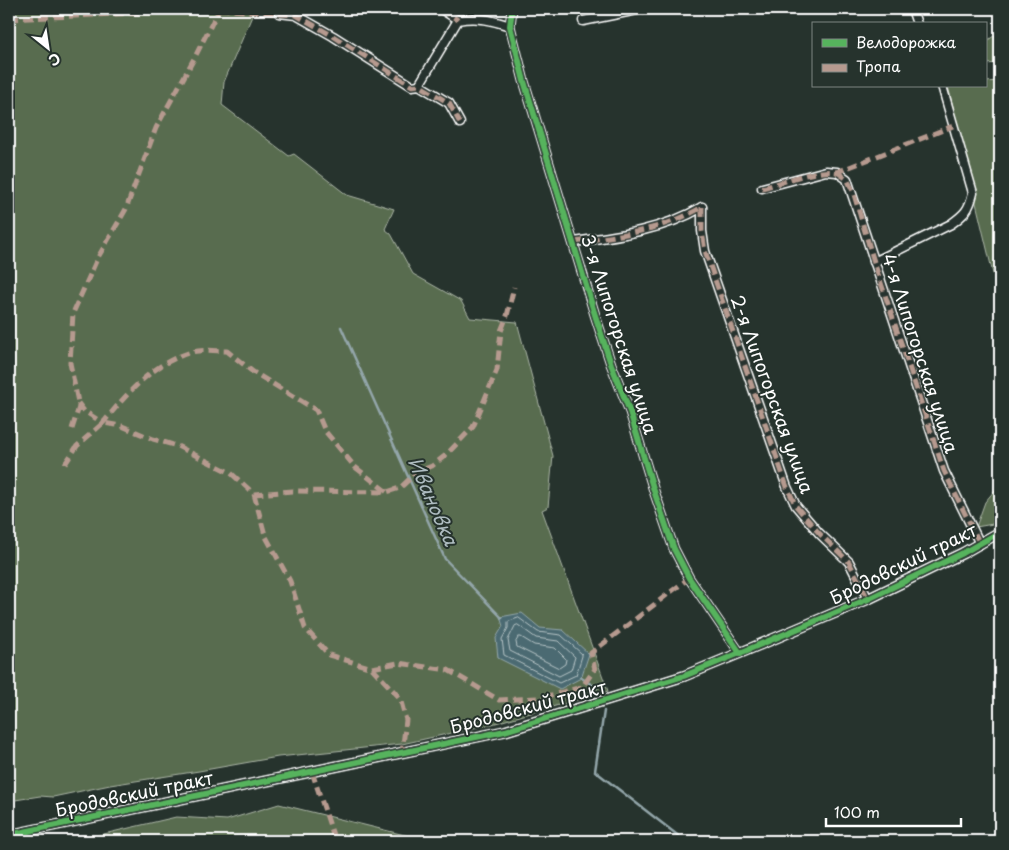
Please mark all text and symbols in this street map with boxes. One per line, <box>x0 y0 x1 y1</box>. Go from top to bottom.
north arrow <box>22 22 72 72</box>
legend <box>812 22 986 88</box>
text: Велодорожка <box>856 30 957 53</box>
text: С <box>45 48 65 71</box>
text: Тропа <box>856 54 901 77</box>
street label: 3-я Липогорская улица <box>575 231 665 438</box>
street label: 4-я Липогорская улица <box>876 250 966 457</box>
street label: 2-я Липогорская улица <box>725 291 822 497</box>
water label: Ивановка <box>402 452 466 551</box>
street label: Бродовский тракт <box>825 515 982 610</box>
street label: Бродовский тракт <box>447 672 610 740</box>
street label: Бродовский тракт <box>53 763 216 823</box>
scale bar <box>826 795 962 827</box>
text: 100 m <box>834 800 880 823</box>

